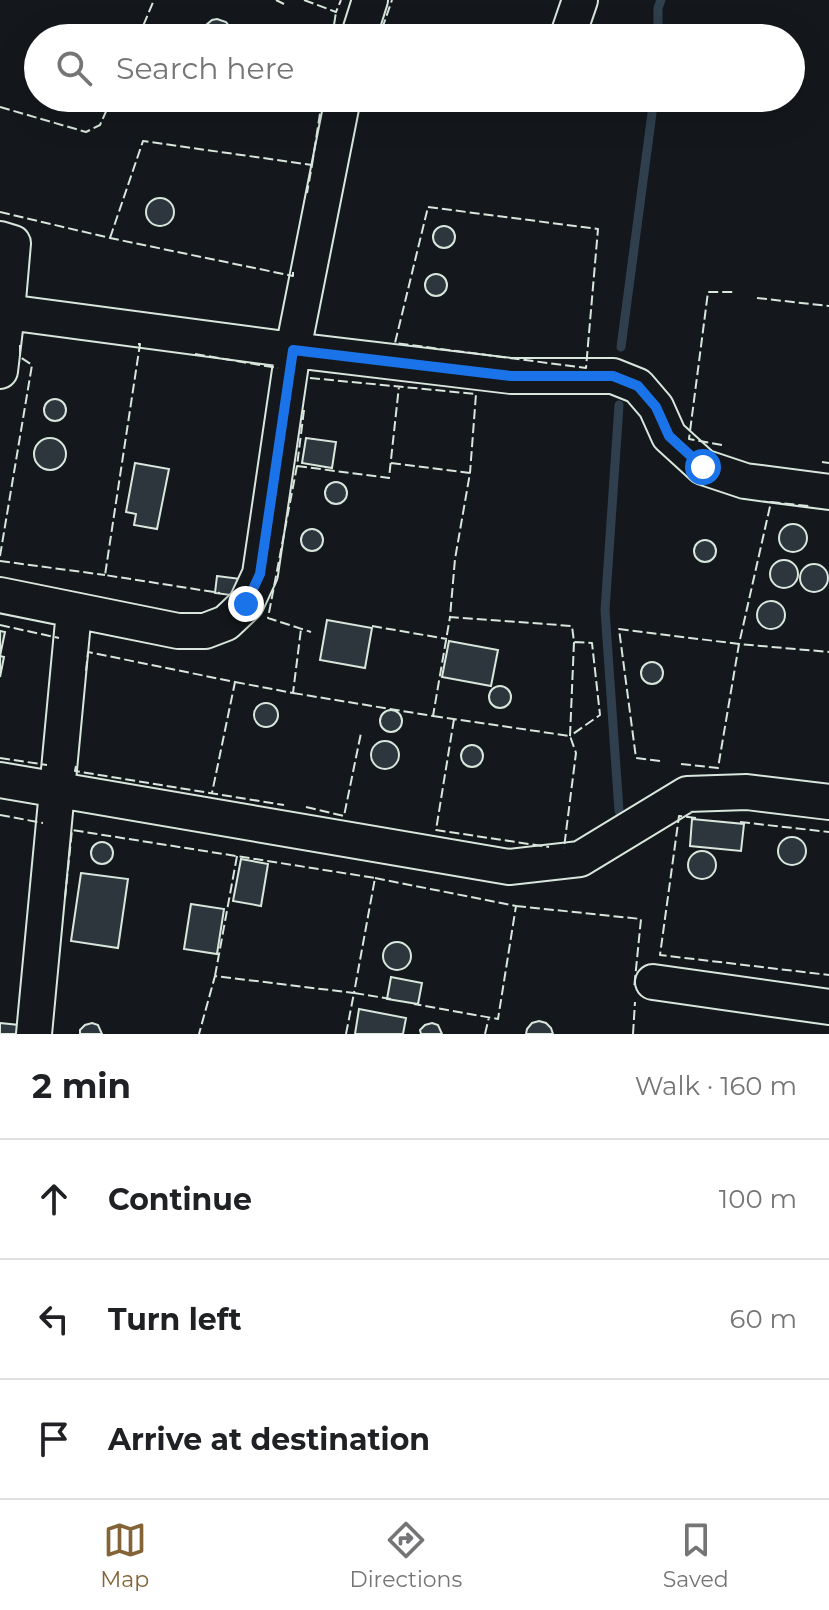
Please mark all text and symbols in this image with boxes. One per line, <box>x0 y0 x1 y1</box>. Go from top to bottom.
search box <box>24 24 805 112</box>
icon: search <box>52 46 96 90</box>
text: Search here <box>116 50 294 87</box>
route start <box>685 449 721 485</box>
route end <box>228 586 264 622</box>
text: 2 min <box>32 1065 131 1107</box>
text: Walk · 160 m <box>635 1070 797 1102</box>
icon: ahead <box>32 1177 76 1221</box>
text: Continue <box>108 1181 252 1218</box>
text: 100 m <box>719 1183 797 1215</box>
icon: left <box>32 1297 76 1341</box>
text: Turn left <box>108 1301 241 1338</box>
text: 60 m <box>730 1303 797 1335</box>
icon: arrive <box>32 1417 76 1461</box>
text: Arrive at destination <box>108 1421 430 1458</box>
tab: Map <box>100 1518 149 1593</box>
tab: Directions <box>350 1518 462 1593</box>
tab: Saved <box>663 1518 729 1593</box>

